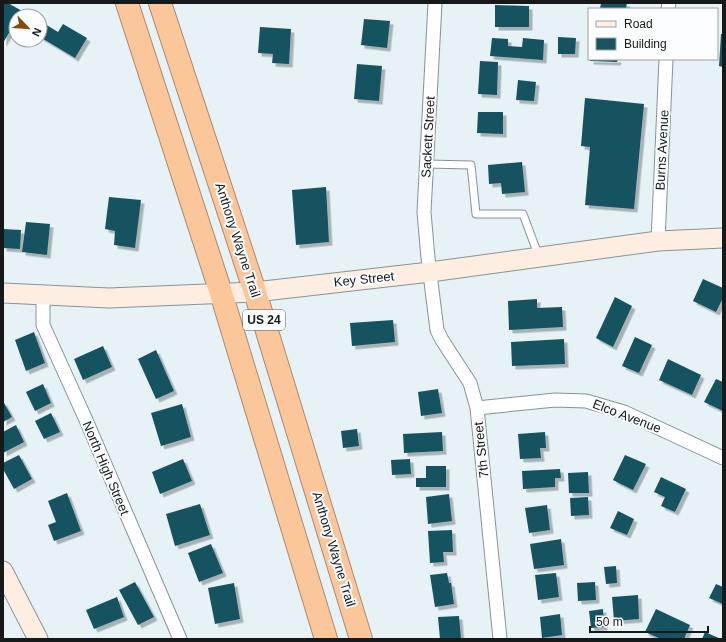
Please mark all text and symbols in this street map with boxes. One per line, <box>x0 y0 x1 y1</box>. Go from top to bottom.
north arrow <box>8 8 48 48</box>
legend <box>588 8 718 60</box>
text: Road <box>624 17 653 31</box>
text: N <box>30 26 44 38</box>
text: Building <box>624 37 667 51</box>
street label: Sackett Street <box>418 95 438 178</box>
street label: Burns Avenue <box>652 109 672 191</box>
street label: Anthony Wayne Trail <box>212 181 264 299</box>
street label: Key Street <box>333 268 395 290</box>
road number: US 24 <box>243 310 285 330</box>
street label: Elco Avenue <box>591 396 663 436</box>
street label: North High Street <box>79 419 133 518</box>
street label: 7th Street <box>471 421 491 479</box>
street label: Anthony Wayne Trail <box>309 490 359 608</box>
scale bar <box>590 608 708 634</box>
text: 50 m <box>596 615 623 629</box>

